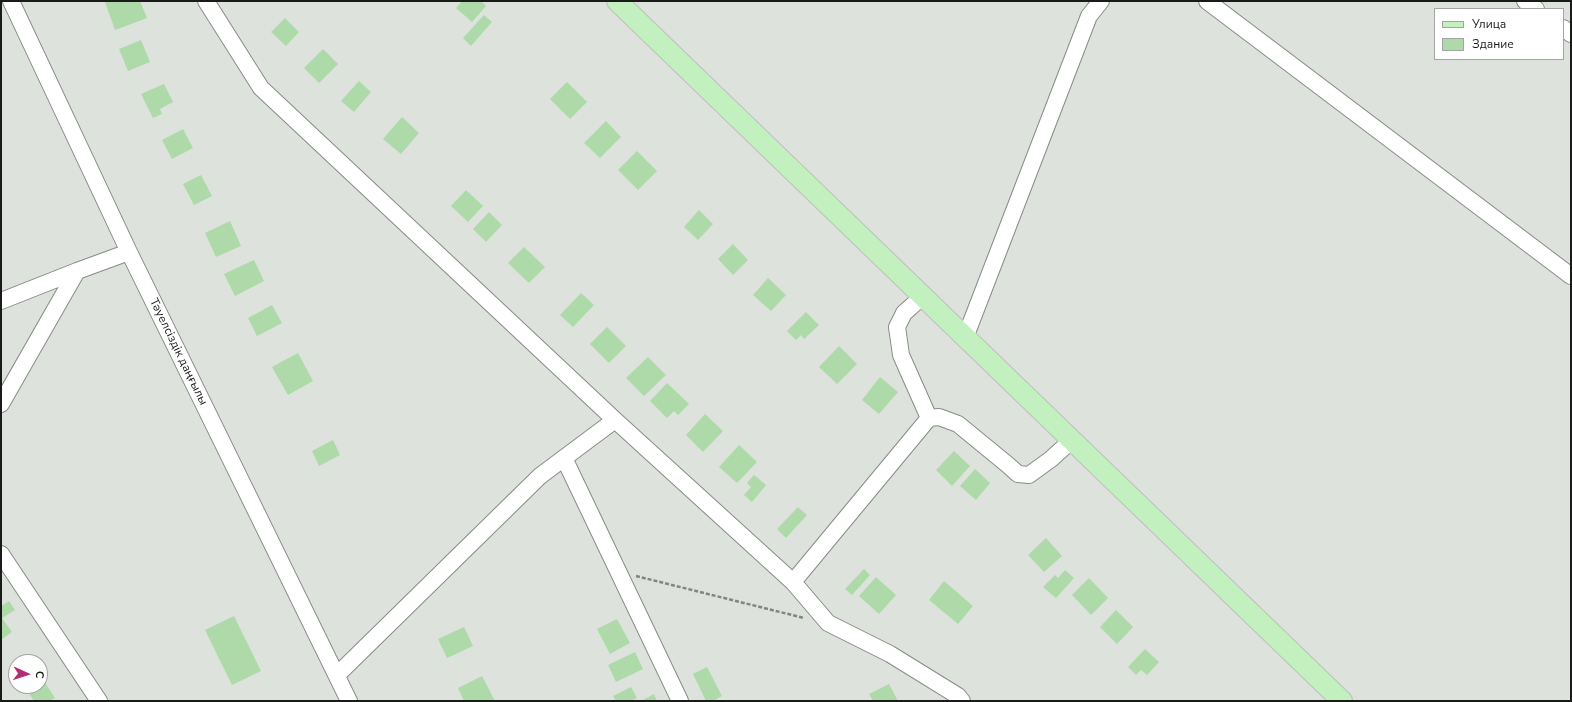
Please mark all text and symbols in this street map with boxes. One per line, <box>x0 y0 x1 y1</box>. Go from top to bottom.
legend <box>1434 8 1564 60</box>
text: Улица <box>1472 16 1506 32</box>
text: Здание <box>1472 36 1514 52</box>
street label: Тәуелсіздік даңғылы <box>146 296 210 408</box>
north arrow <box>8 654 48 694</box>
text: С <box>32 670 47 679</box>

